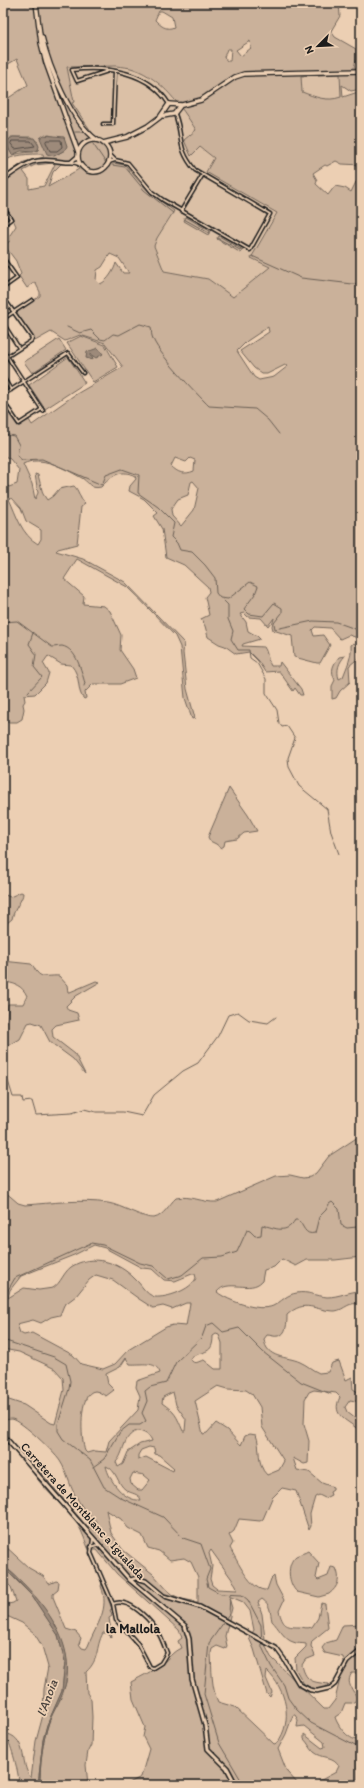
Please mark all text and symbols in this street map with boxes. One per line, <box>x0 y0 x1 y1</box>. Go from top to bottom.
north arrow <box>298 26 338 66</box>
text: N <box>302 44 317 56</box>
street label: Carretera de Montblanc a Igualada <box>18 1440 149 1583</box>
district label: la Mallola <box>106 1621 160 1636</box>
water label: l'Anoia <box>33 1677 61 1718</box>

